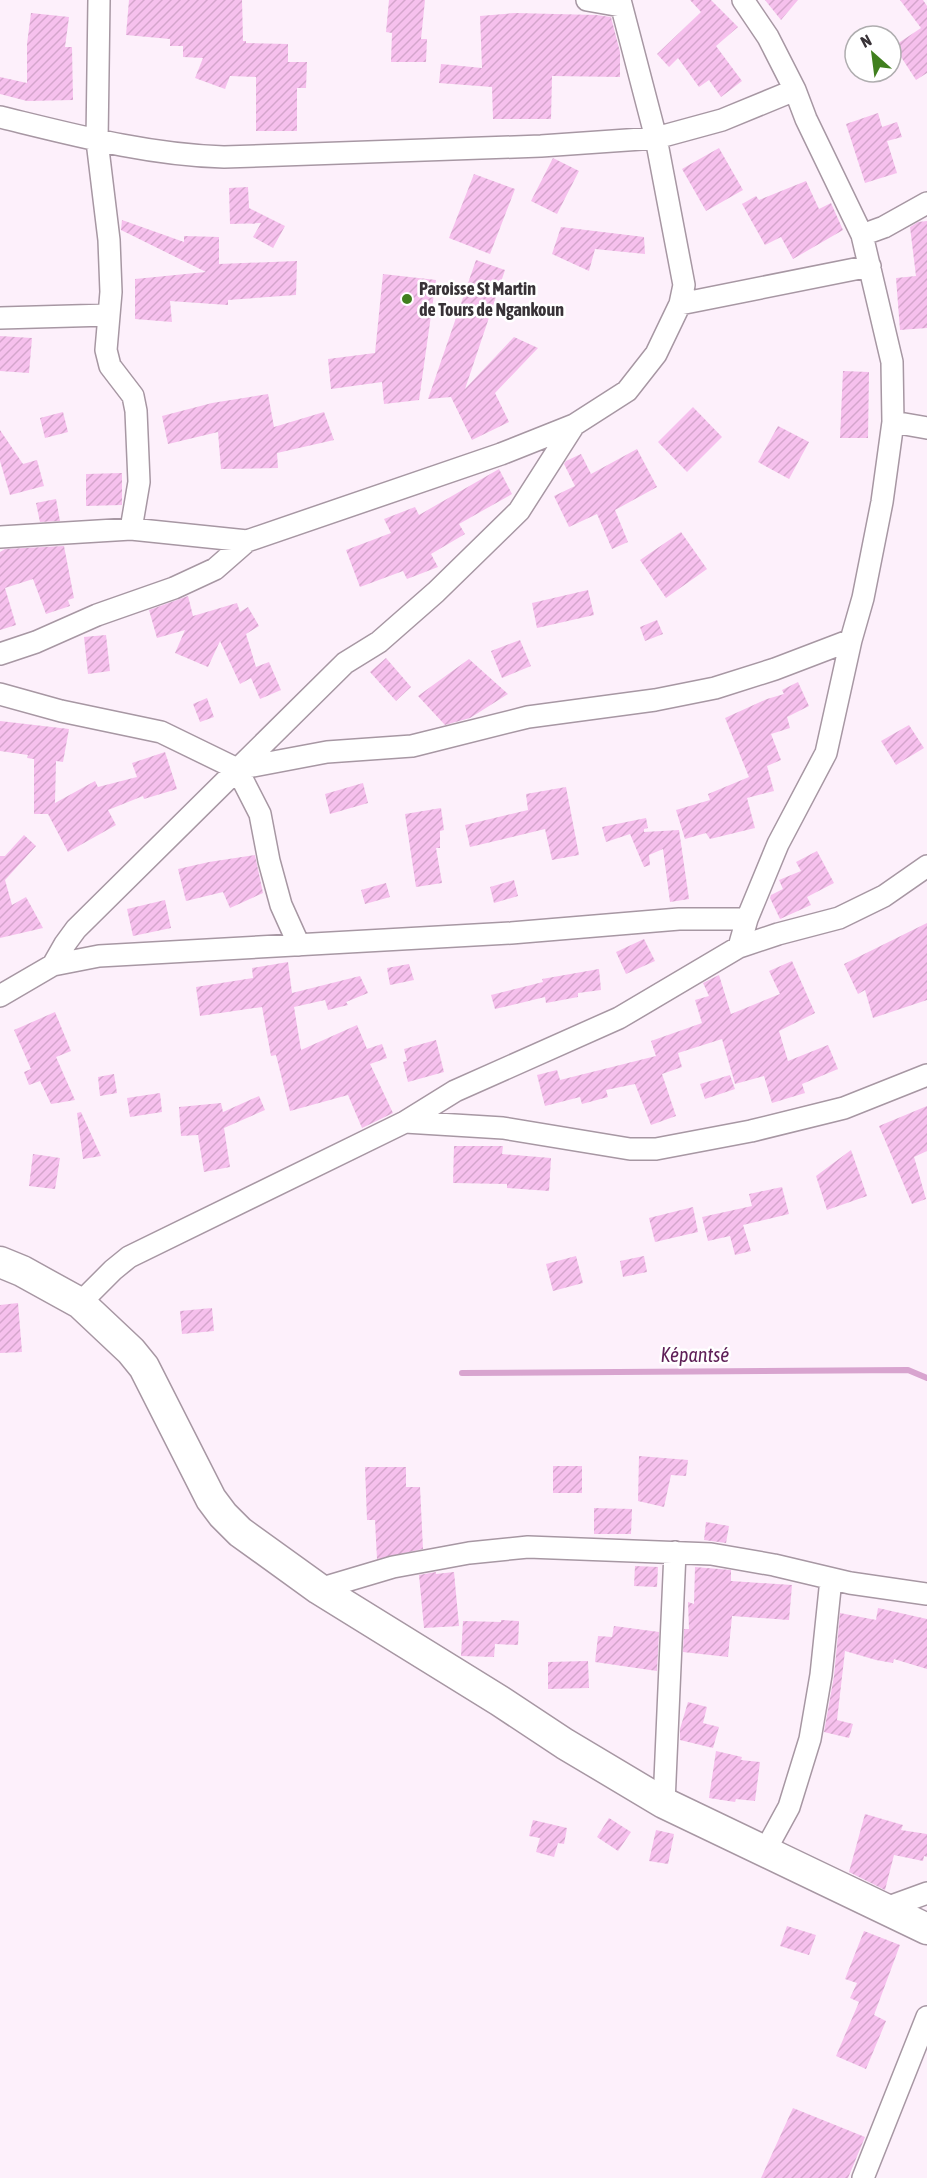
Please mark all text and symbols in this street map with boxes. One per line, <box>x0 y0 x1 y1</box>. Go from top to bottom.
north arrow <box>843 24 903 84</box>
text: N <box>858 31 874 51</box>
place label: Paroisse St Martin de Tours de Ngankoun <box>419 278 564 320</box>
marker: Paroisse St Martin de Tours de Ngankoun <box>400 292 414 306</box>
water label: Képantsé <box>661 1343 729 1366</box>

